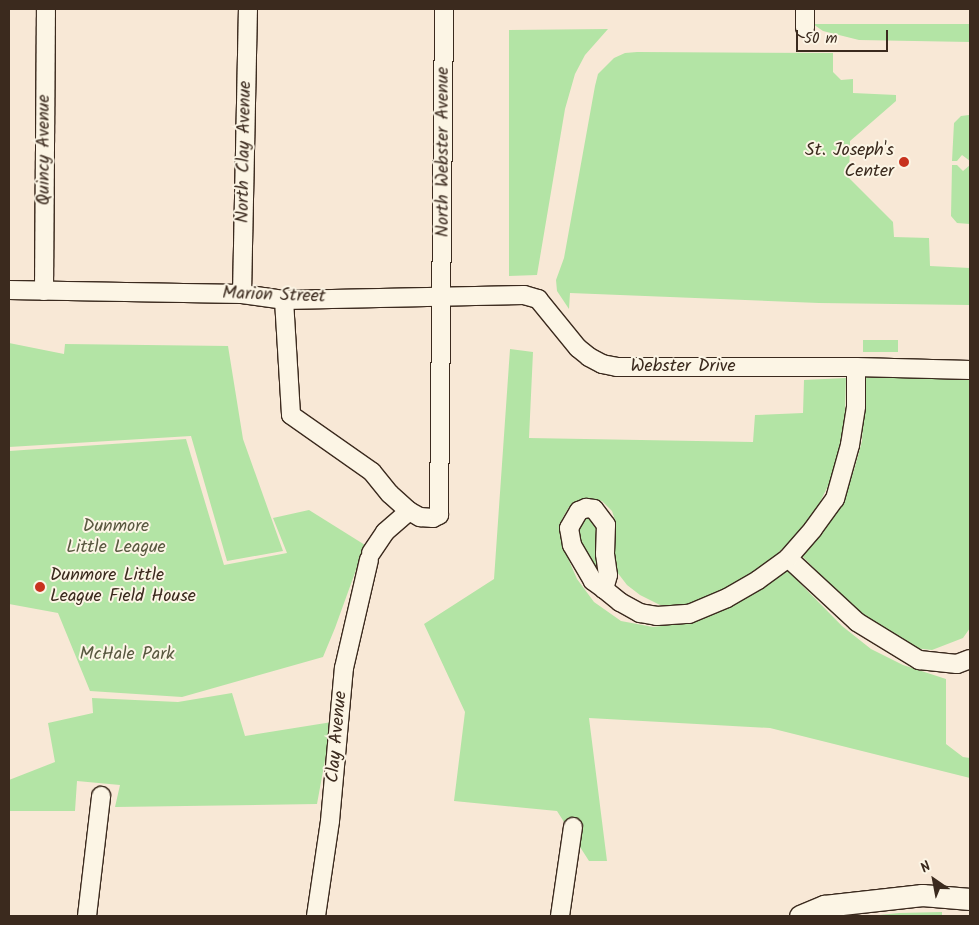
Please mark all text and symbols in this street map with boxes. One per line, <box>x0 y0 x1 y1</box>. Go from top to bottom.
scale bar <box>799 20 892 52</box>
text: 50 m <box>804 27 838 51</box>
street label: North Webster Avenue <box>433 67 455 237</box>
street label: North Clay Avenue <box>233 81 257 223</box>
street label: Quincy Avenue <box>34 95 56 205</box>
place label: St. Joseph's Center <box>805 141 894 183</box>
marker: St. Joseph's Center <box>898 156 910 168</box>
street label: Marion Street <box>222 283 326 309</box>
street label: Webster Drive <box>630 356 736 378</box>
park label: Dunmore Little League <box>66 517 166 560</box>
place label: Dunmore Little League Field House <box>50 566 196 608</box>
marker: Dunmore Little League Field House <box>34 581 46 593</box>
park label: McHale Park <box>79 644 175 666</box>
street label: Clay Avenue <box>323 690 353 784</box>
north arrow <box>909 855 959 905</box>
text: N <box>916 856 936 879</box>

